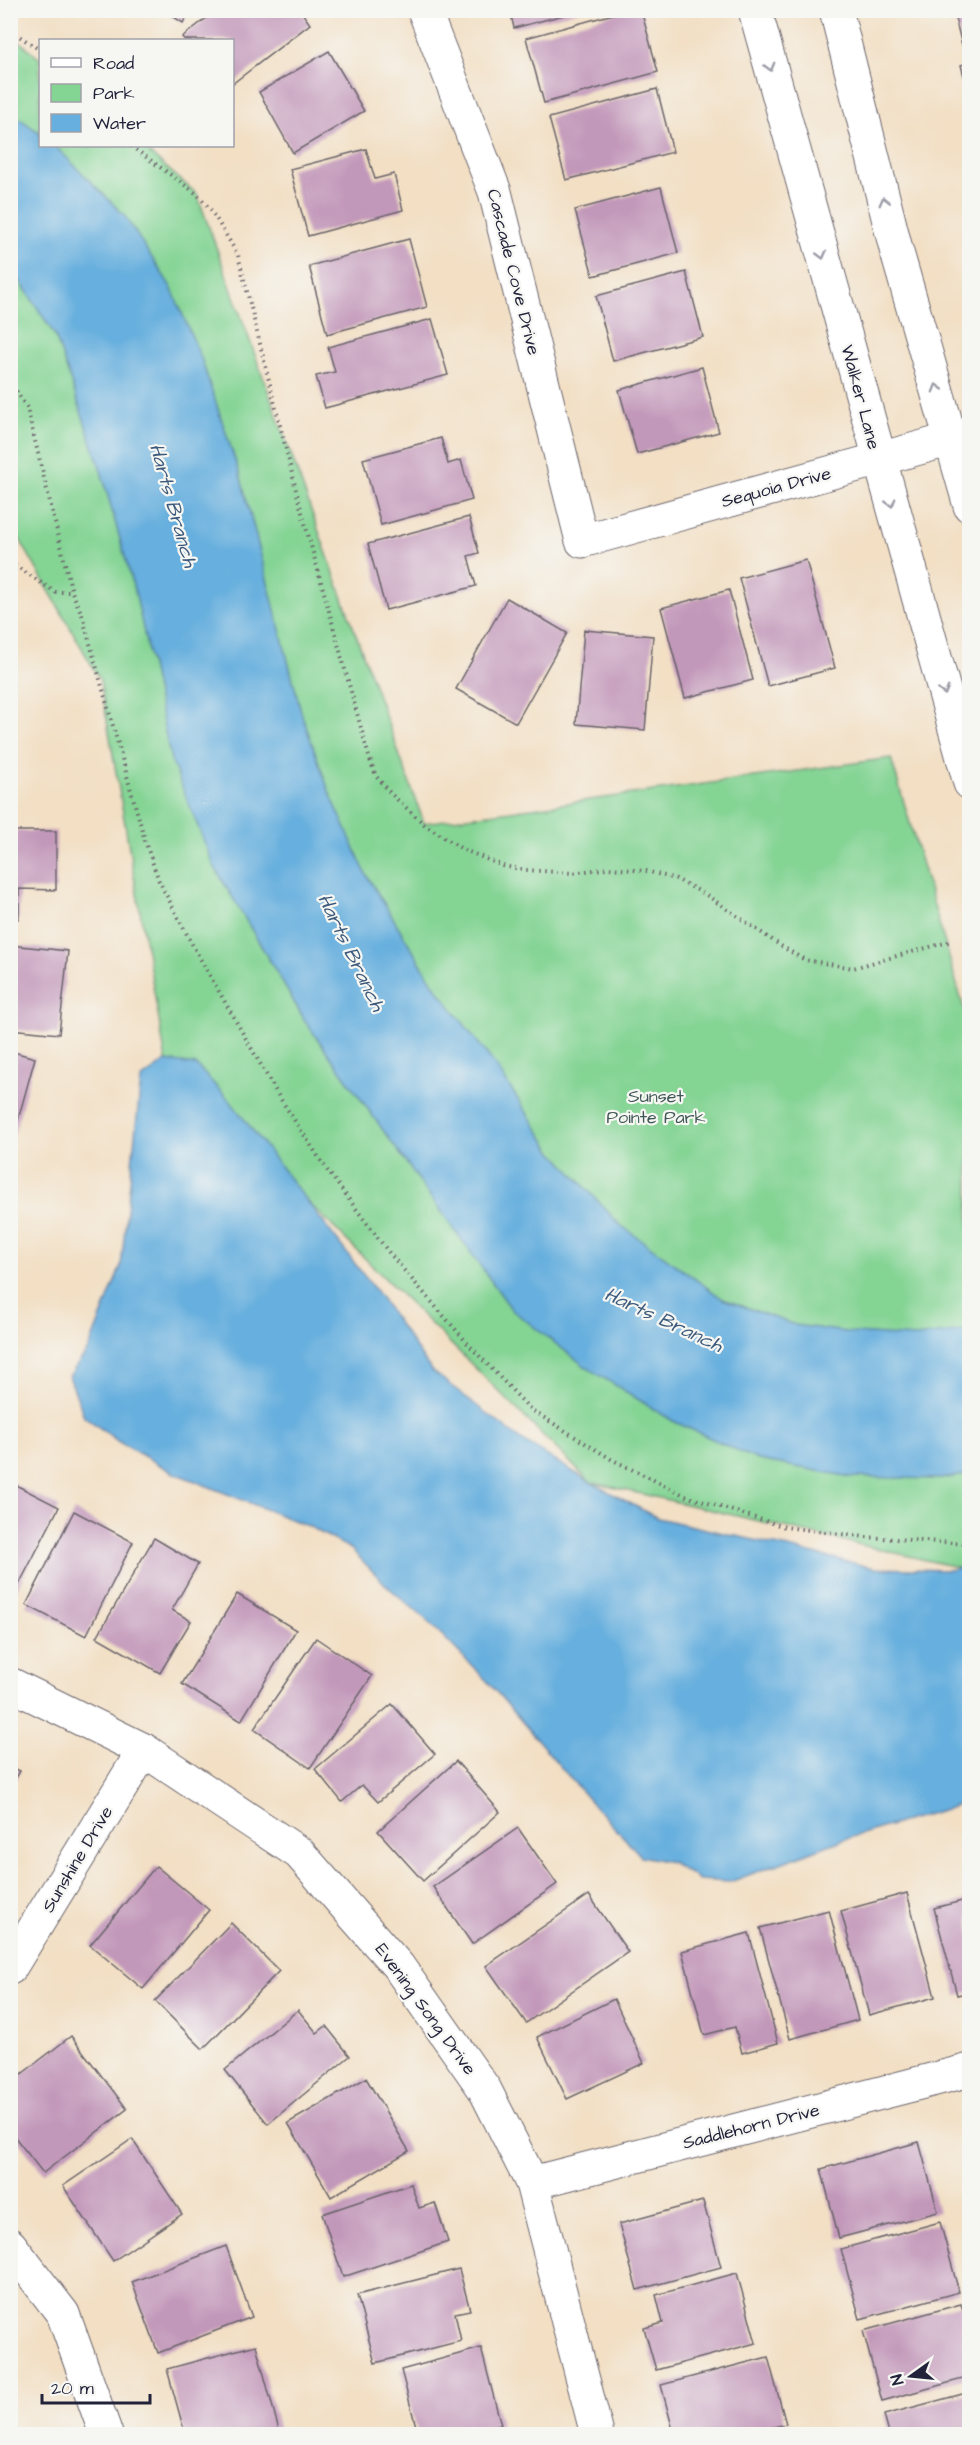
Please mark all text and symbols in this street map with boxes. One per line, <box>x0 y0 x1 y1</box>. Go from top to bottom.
legend <box>39 39 234 147</box>
text: Road <box>93 51 134 76</box>
one-way arrow <box>763 62 776 72</box>
text: Park <box>93 81 135 106</box>
text: Water <box>93 111 146 136</box>
street label: Cascade Cove Drive <box>481 187 546 358</box>
one-way arrow <box>879 196 892 206</box>
one-way arrow <box>815 249 827 260</box>
street label: Walker Lane <box>835 342 887 452</box>
one-way arrow <box>932 384 944 394</box>
water label: Harts Branch <box>142 440 204 571</box>
street label: Sequoia Drive <box>719 461 834 514</box>
one-way arrow <box>884 498 896 508</box>
one-way arrow <box>937 685 949 696</box>
water label: Harts Branch <box>311 889 392 1017</box>
park label: Sunset Pointe Park <box>606 1084 706 1130</box>
water label: Harts Branch <box>600 1280 728 1360</box>
street label: Sunshine Drive <box>36 1801 119 1917</box>
street label: Evening Song Drive <box>368 1938 482 2081</box>
street label: Saddlehorn Drive <box>680 2097 822 2156</box>
north arrow <box>881 2346 941 2406</box>
scale bar <box>42 2367 150 2405</box>
text: N <box>886 2372 909 2387</box>
text: 20 m <box>51 2376 94 2401</box>

